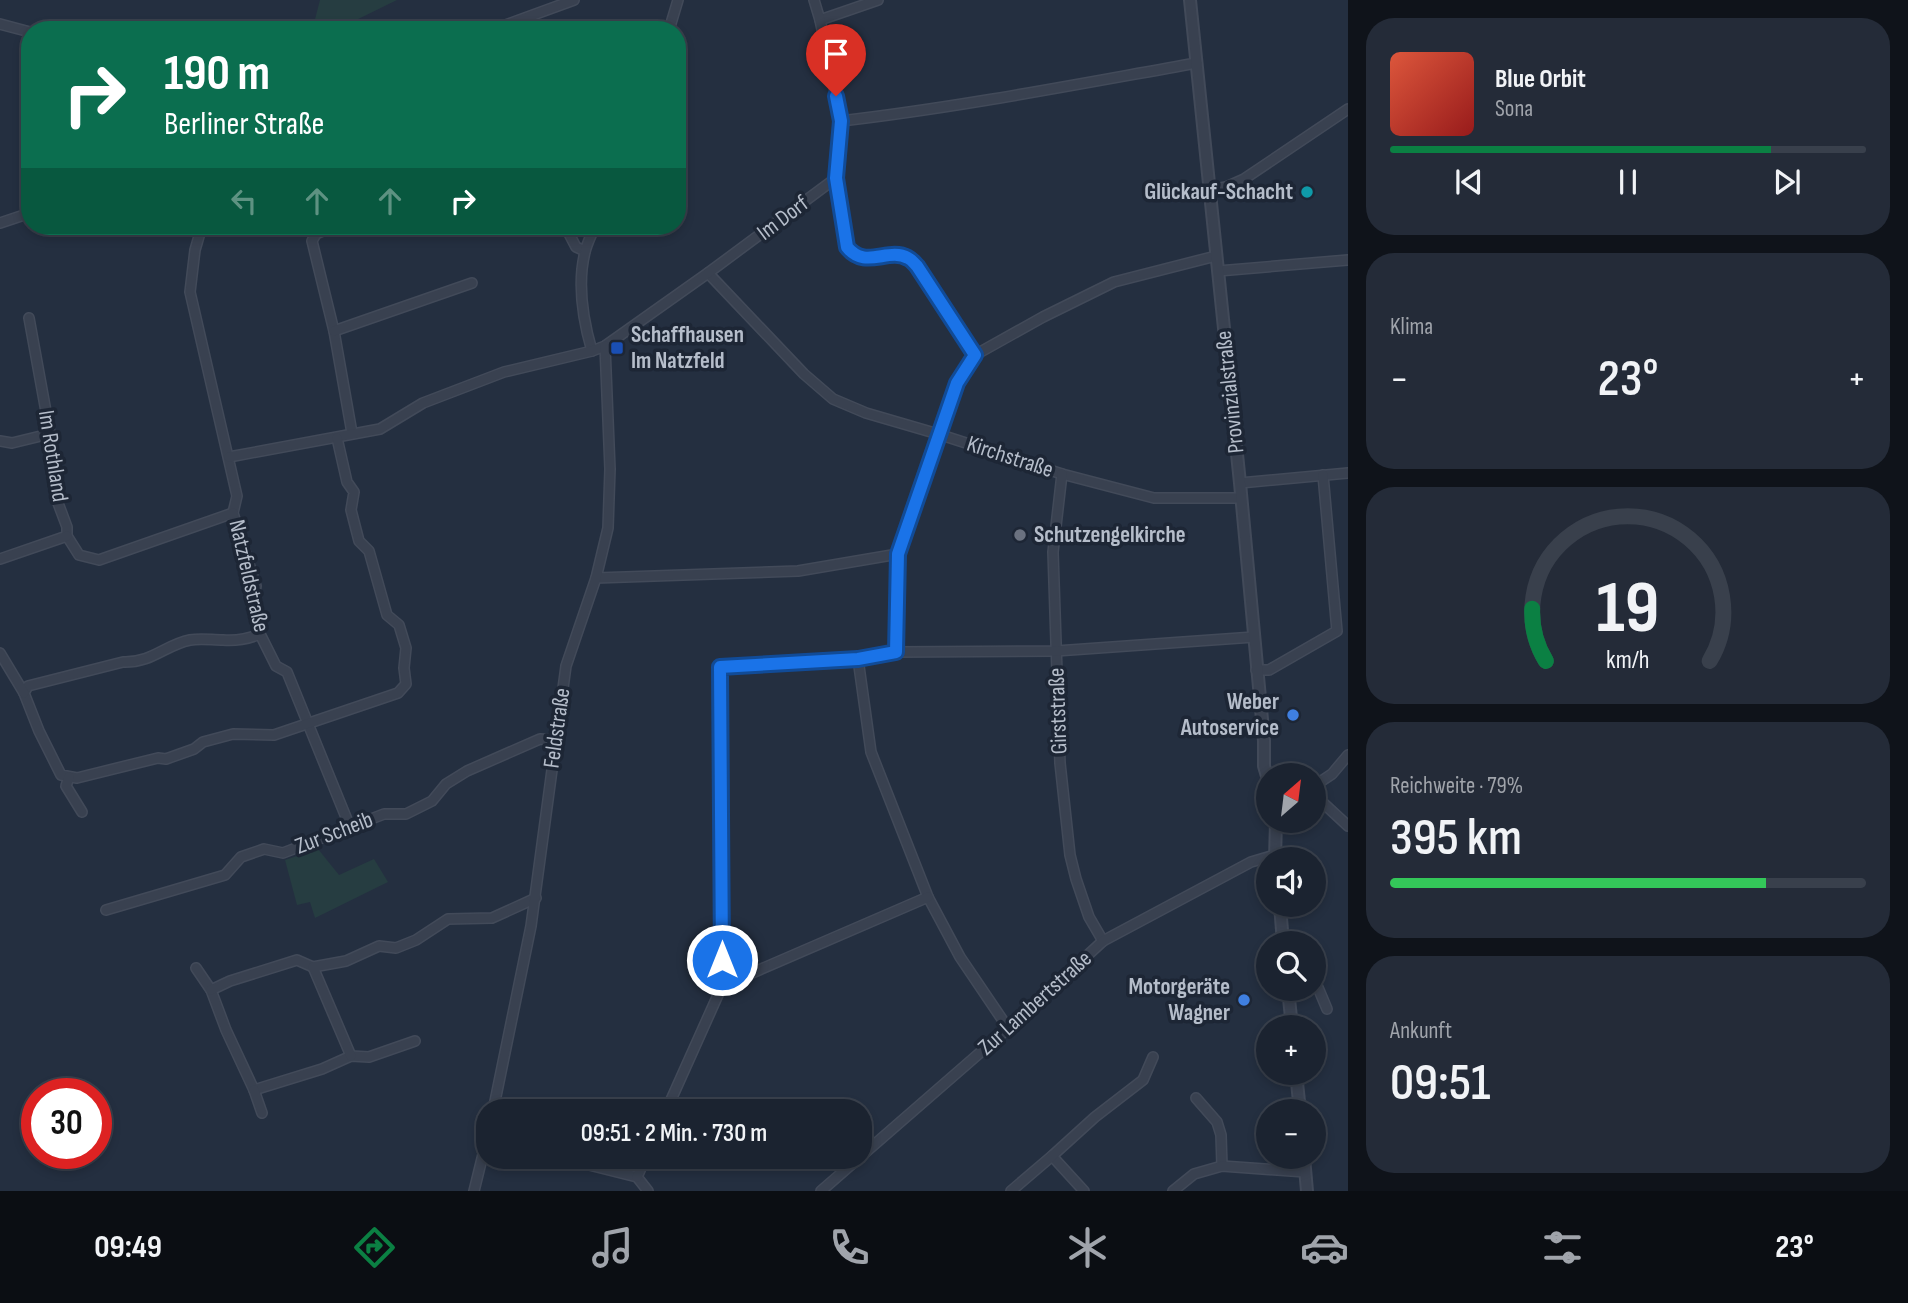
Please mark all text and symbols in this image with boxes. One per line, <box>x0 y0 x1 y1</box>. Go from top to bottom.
pin <box>806 24 866 96</box>
icon: arrive <box>817 35 855 73</box>
text: 190 m <box>164 45 270 104</box>
icon: right <box>49 49 140 140</box>
text: Blue Orbit <box>1495 64 1586 95</box>
text: Sona <box>1495 95 1533 123</box>
text: Berliner Straße <box>164 105 324 144</box>
icon: previous <box>1450 163 1488 201</box>
icon: pause <box>1609 163 1647 201</box>
icon: next <box>1768 163 1806 201</box>
place label: Glückauf-Schacht <box>1144 178 1293 206</box>
icon: left <box>225 182 263 220</box>
icon: ahead <box>298 182 336 220</box>
icon: ahead <box>371 182 409 220</box>
icon: right <box>444 182 482 220</box>
marker: Glückauf-Schacht <box>1299 184 1315 200</box>
street label: Im Dorf <box>752 189 815 246</box>
text: Klima <box>1390 313 1433 341</box>
place label: Schaffhausen Im Natzfeld <box>631 321 744 375</box>
street label: Provinzialstraße <box>1210 329 1250 455</box>
marker: Schaffhausen Im Natzfeld <box>609 340 625 356</box>
text: 23° <box>1598 348 1658 411</box>
text: − <box>1390 357 1409 402</box>
text: + <box>1847 357 1866 402</box>
street label: Im Rothland <box>32 408 74 504</box>
street label: Kirchstraße <box>963 430 1057 484</box>
street label: Natzfeldstraße <box>222 517 276 635</box>
place label: Schutzengelkirche <box>1034 521 1186 549</box>
marker: Schutzengelkirche <box>1012 527 1028 543</box>
text: 19 <box>1596 566 1660 654</box>
text: km/h <box>1606 645 1650 676</box>
street label: Girststraße <box>1043 667 1073 755</box>
street label: Feldstraße <box>538 686 576 770</box>
place label: Weber Autoservice <box>1180 688 1279 742</box>
marker: Weber Autoservice <box>1285 707 1301 723</box>
north arrow <box>1256 763 1326 833</box>
map controls <box>1256 763 1326 1169</box>
text: Reichweite · 79% <box>1390 772 1523 800</box>
street label: Zur Scheib <box>291 805 377 861</box>
text: 395 km <box>1390 807 1522 870</box>
button: sound <box>1256 847 1326 917</box>
position arrow <box>685 923 759 997</box>
button: search <box>1256 931 1326 1001</box>
street label: Zur Lambertstraße <box>972 945 1098 1061</box>
place label: Motorgeräte Wagner <box>1128 973 1230 1027</box>
marker: Motorgeräte Wagner <box>1236 992 1252 1008</box>
button: + <box>1256 1015 1326 1085</box>
text: Ankunft <box>1390 1017 1452 1045</box>
text: 09:51 <box>1390 1052 1490 1115</box>
speed limit sign: 30 <box>21 1078 112 1169</box>
button: − <box>1256 1099 1326 1169</box>
text: 09:51 · 2 Min. · 730 m <box>581 1118 767 1149</box>
icon: directions <box>350 1223 399 1272</box>
icon: music <box>588 1223 637 1272</box>
icon: phone <box>825 1223 874 1272</box>
icon: climate <box>1063 1223 1112 1272</box>
icon: car <box>1300 1223 1349 1272</box>
icon: filters <box>1538 1223 1587 1272</box>
text: 09:49 <box>94 1228 162 1267</box>
text: 23° <box>1775 1228 1814 1267</box>

